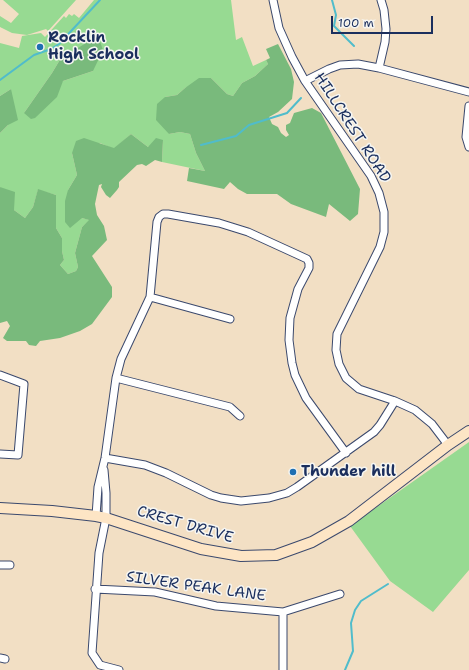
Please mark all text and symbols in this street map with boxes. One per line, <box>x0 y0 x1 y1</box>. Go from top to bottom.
scale bar <box>333 8 435 34</box>
text: 100 m <box>338 15 374 31</box>
place label: Rocklin High School <box>48 29 139 64</box>
marker: Rocklin High School <box>35 42 45 52</box>
street label: HILLCREST ROAD <box>310 70 394 186</box>
place label: Thunder hill <box>301 463 396 481</box>
marker: Thunder hill <box>288 467 298 477</box>
street label: CREST DRIVE <box>135 503 235 547</box>
street label: SILVER PEAK LANE <box>125 568 267 606</box>

